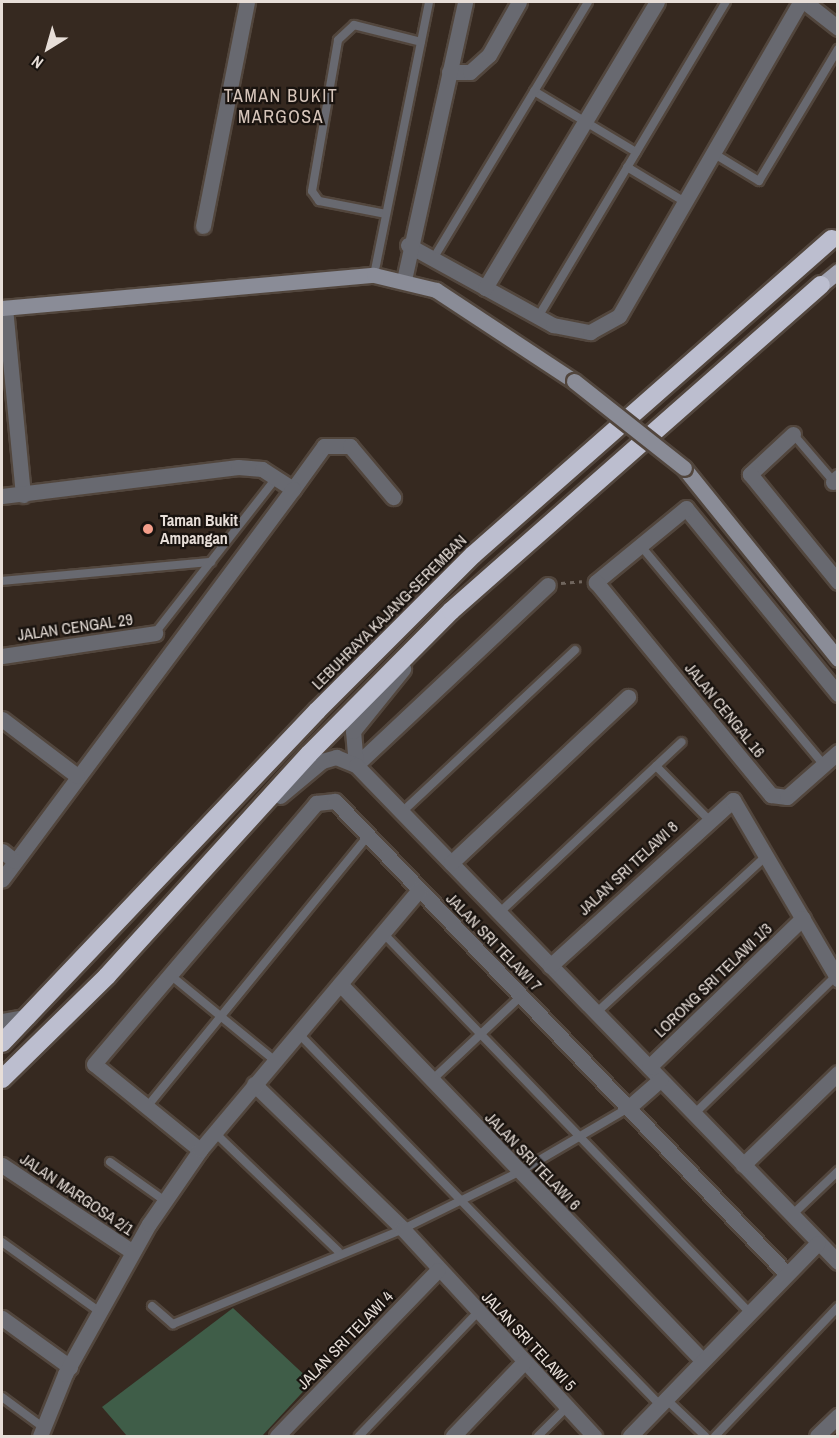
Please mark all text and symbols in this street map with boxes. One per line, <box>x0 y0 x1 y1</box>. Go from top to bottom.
north arrow <box>18 18 78 78</box>
text: N <box>27 51 48 74</box>
district label: TAMAN BUKIT MARGOSA <box>224 86 338 128</box>
place label: Taman Bukit Ampangan <box>160 510 238 548</box>
marker: Taman Bukit Ampangan <box>141 522 155 536</box>
street label: LEBUHRAYA KAJANG-SEREMBAN <box>307 530 471 694</box>
street label: JALAN CENGAL 29 <box>16 609 134 645</box>
street label: JALAN CENGAL 16 <box>681 659 769 761</box>
street label: JALAN SRI TELAWI 8 <box>574 817 682 919</box>
street label: JALAN SRI TELAWI 7 <box>442 889 546 995</box>
street label: LORONG SRI TELAWI 1/3 <box>650 919 776 1041</box>
street label: JALAN SRI TELAWI 6 <box>481 1108 585 1214</box>
street label: JALAN MARGOSA 2/1 <box>16 1149 138 1239</box>
street label: JALAN SRI TELAWI 4 <box>293 1287 397 1393</box>
street label: JALAN SRI TELAWI 5 <box>478 1287 580 1395</box>

